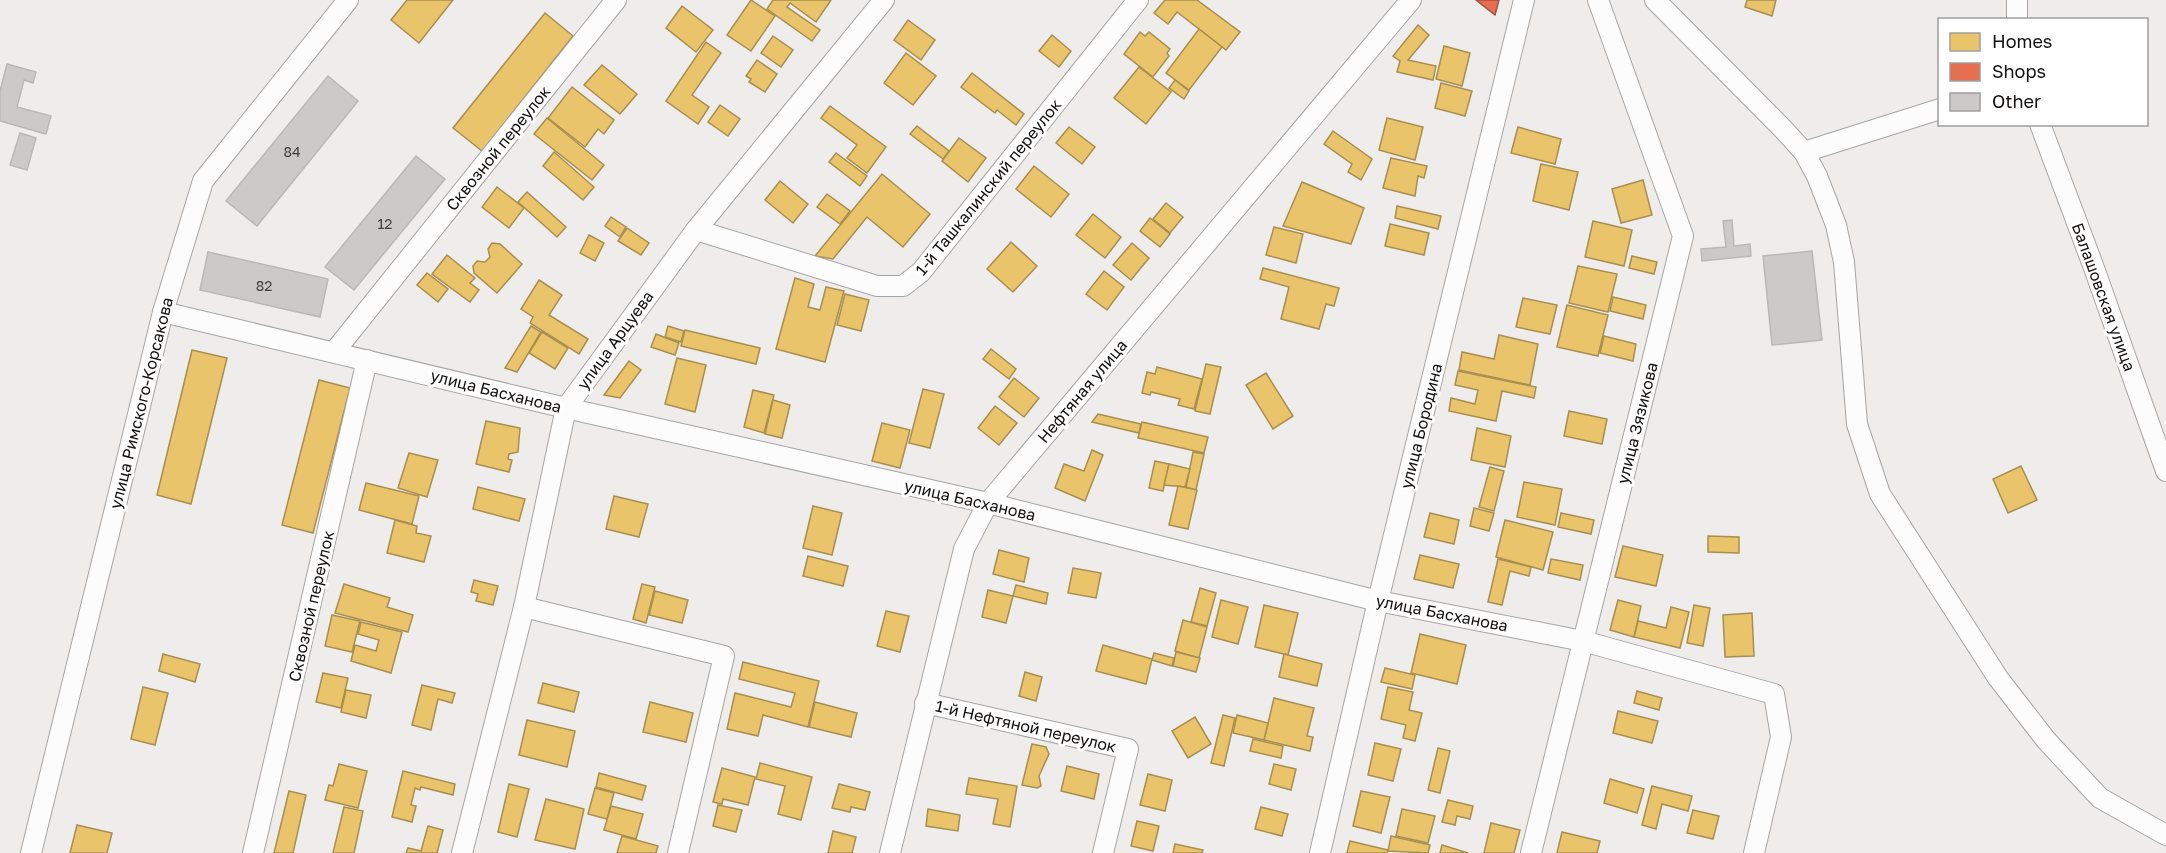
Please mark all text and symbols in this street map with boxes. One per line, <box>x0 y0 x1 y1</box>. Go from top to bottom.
legend <box>1938 18 2148 126</box>
text: Homes <box>1992 30 2052 52</box>
text: Shops <box>1992 60 2046 82</box>
street label: Сквозной переулок <box>442 82 554 214</box>
text: Other <box>1992 90 2041 112</box>
street label: 1-й Ташкалинский переулок <box>911 95 1065 279</box>
house number: 84 <box>283 143 301 160</box>
house number: 12 <box>378 215 392 232</box>
street label: Балашовская улица <box>2068 220 2140 374</box>
house number: 82 <box>256 277 272 294</box>
street label: улица Арцуева <box>572 287 658 393</box>
street label: улица Римского-Корсакова <box>105 295 177 511</box>
street label: Нефтяная улица <box>1033 335 1131 447</box>
street label: улица Зязикова <box>1612 360 1662 486</box>
street label: улица Бородина <box>1396 361 1446 491</box>
street label: улица Басханова <box>428 365 564 417</box>
street label: улица Басханова <box>902 475 1038 525</box>
street label: Сквозной переулок <box>284 528 338 684</box>
street label: улица Басханова <box>1374 590 1510 636</box>
street label: 1-й Нефтяной переулок <box>934 695 1118 757</box>

